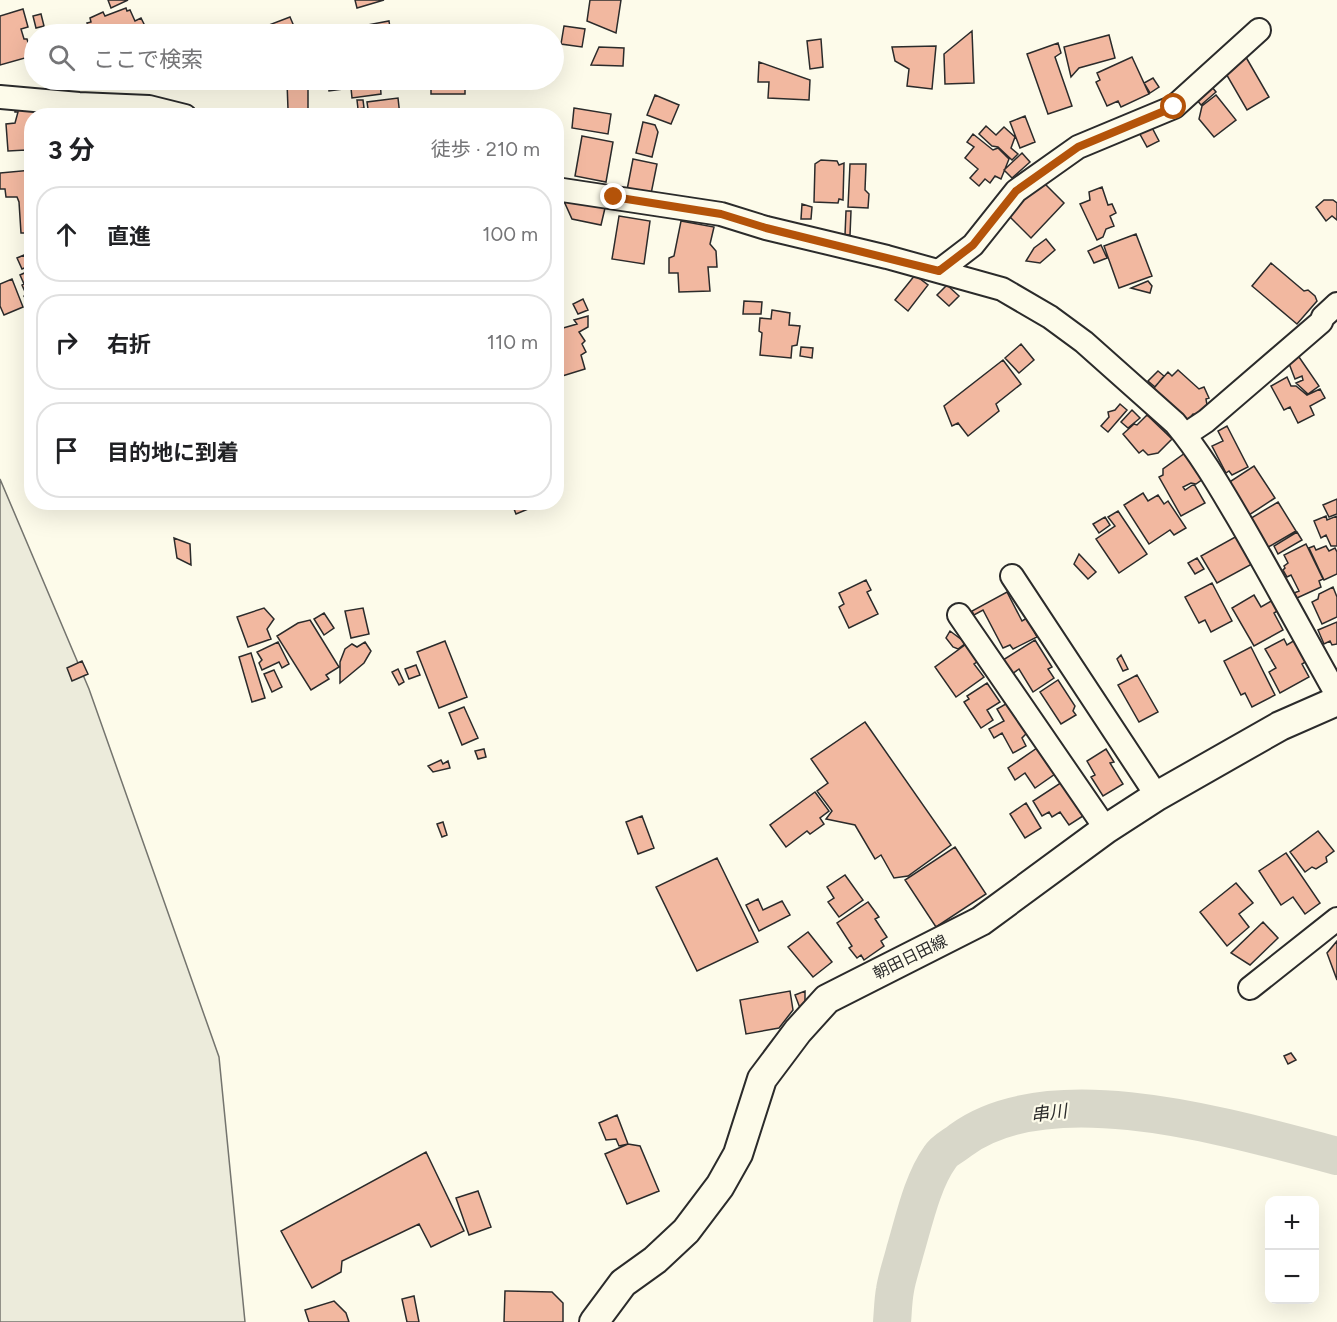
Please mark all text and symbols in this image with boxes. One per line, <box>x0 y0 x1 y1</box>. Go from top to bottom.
search box <box>24 24 564 90</box>
icon: search <box>45 41 78 74</box>
text: ここで検索 <box>93 46 203 73</box>
route start <box>1160 93 1186 119</box>
text: 3 分 <box>48 134 95 166</box>
text: 徒歩 · 210 m <box>431 137 540 161</box>
route end <box>600 183 626 209</box>
icon: ahead <box>50 218 83 251</box>
text: 100 m <box>482 222 538 246</box>
text: 直進 <box>107 223 151 250</box>
icon: right <box>50 326 83 359</box>
text: 110 m <box>487 330 538 354</box>
text: 右折 <box>107 331 151 358</box>
icon: arrive <box>50 434 83 467</box>
text: 目的地に到着 <box>107 439 239 466</box>
street label: 朝田日田線 <box>870 931 950 983</box>
water label: 串川 <box>1030 1100 1070 1126</box>
map controls <box>1265 1196 1319 1304</box>
button: + <box>1265 1196 1319 1250</box>
button: − <box>1265 1250 1319 1304</box>

